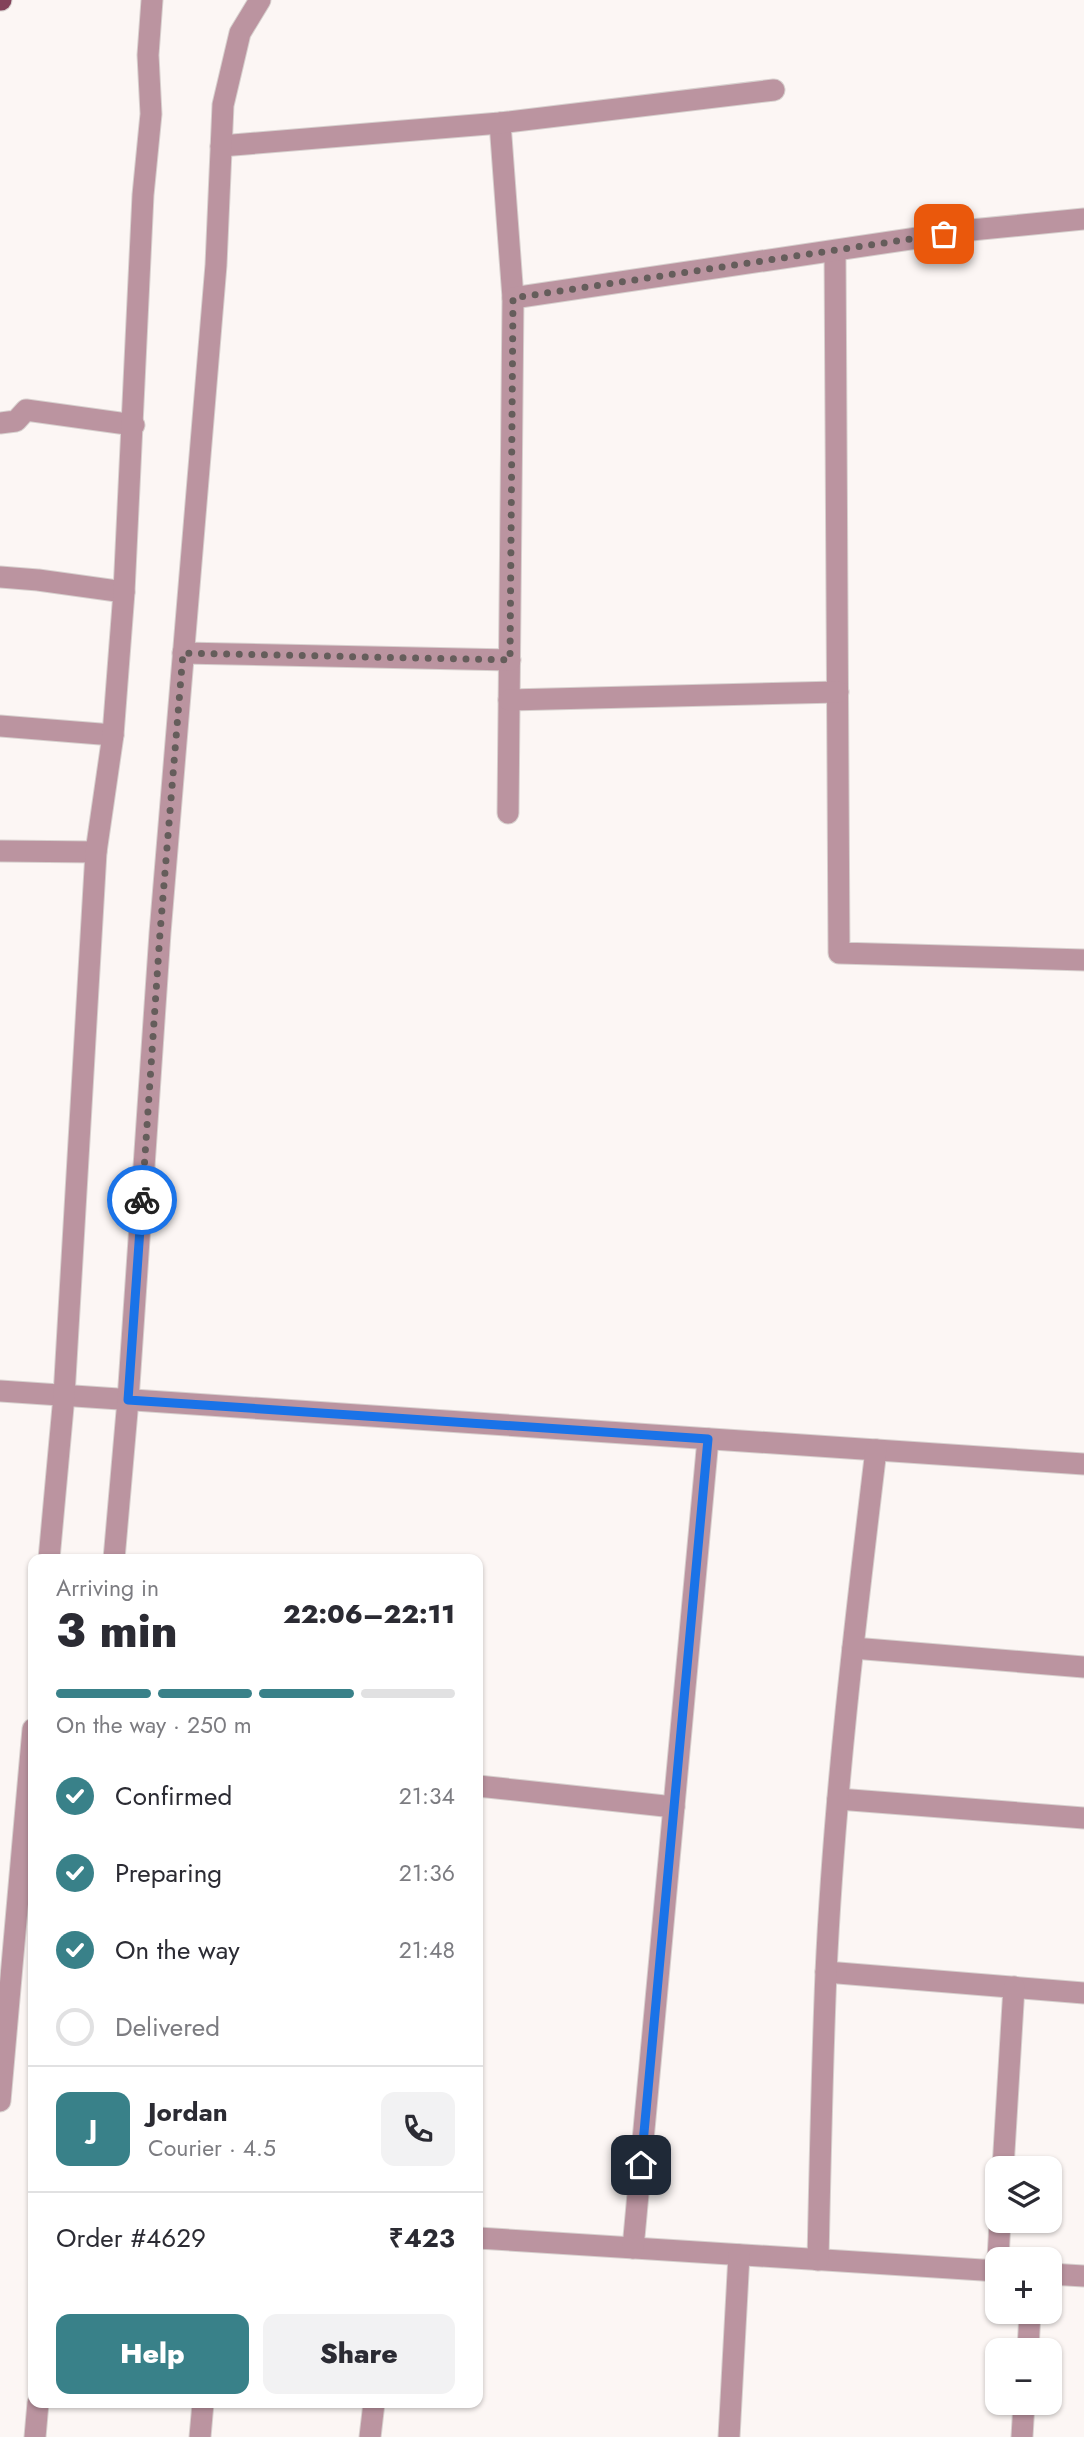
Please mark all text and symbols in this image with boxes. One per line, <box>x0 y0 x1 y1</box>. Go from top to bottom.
pin <box>914 204 974 264</box>
icon: bag <box>925 215 963 253</box>
courier <box>107 1165 177 1235</box>
icon: bike <box>123 1181 161 1219</box>
text: Arriving in <box>56 1571 159 1605</box>
text: 22:06–22:11 <box>283 1595 455 1633</box>
text: 3 min <box>56 1598 178 1664</box>
text: On the way · 250 m <box>56 1708 252 1742</box>
icon: check <box>56 1777 94 1815</box>
text: Confirmed <box>115 1777 232 1815</box>
text: 21:34 <box>399 1779 455 1813</box>
icon: check <box>56 1854 94 1892</box>
text: Preparing <box>115 1854 222 1892</box>
text: 21:36 <box>399 1856 455 1890</box>
icon: check <box>56 1931 94 1969</box>
text: On the way <box>115 1931 240 1969</box>
text: 21:48 <box>399 1933 455 1967</box>
text: Delivered <box>115 2008 220 2046</box>
button: phone <box>381 2092 455 2166</box>
text: Jordan <box>148 2093 228 2131</box>
text: J <box>89 2110 97 2148</box>
text: Courier · 4.5 <box>148 2131 276 2165</box>
pin <box>611 2135 671 2195</box>
icon: home <box>622 2146 660 2184</box>
map controls <box>985 2156 1062 2415</box>
button: layers <box>985 2156 1062 2233</box>
text: Order #4629 <box>56 2219 206 2257</box>
text: ₹423 <box>389 2219 455 2257</box>
button: + <box>985 2247 1062 2324</box>
button: Help <box>56 2314 249 2394</box>
button: Share <box>263 2314 455 2394</box>
button: − <box>985 2338 1062 2415</box>

